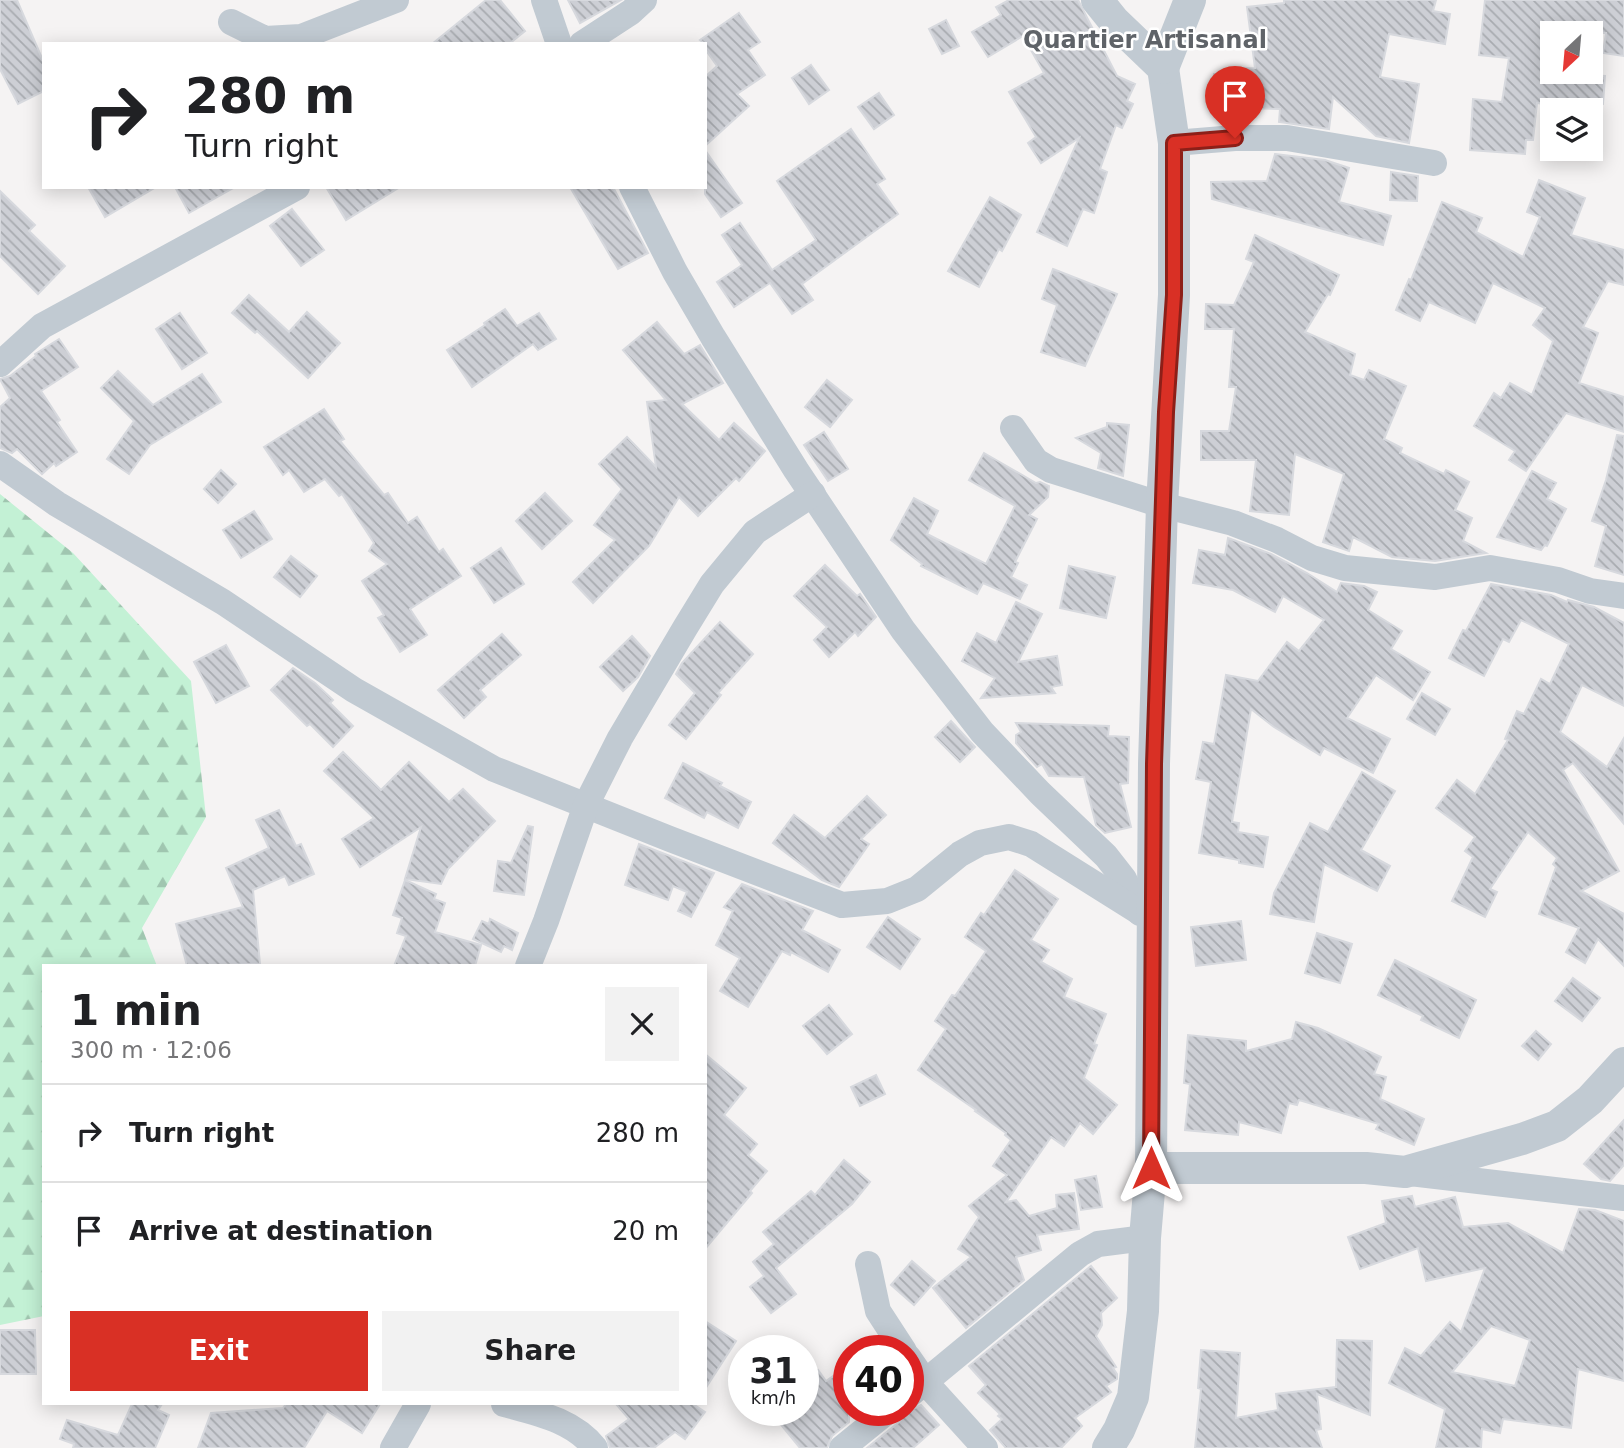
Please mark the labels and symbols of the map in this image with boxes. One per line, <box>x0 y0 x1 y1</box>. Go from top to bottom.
north arrow <box>1540 21 1603 84</box>
district label: Quartier Artisanal <box>1023 26 1267 54</box>
pin <box>1205 66 1265 138</box>
position arrow <box>1114 1131 1188 1205</box>
speed limit sign: 40 <box>833 1335 924 1426</box>

